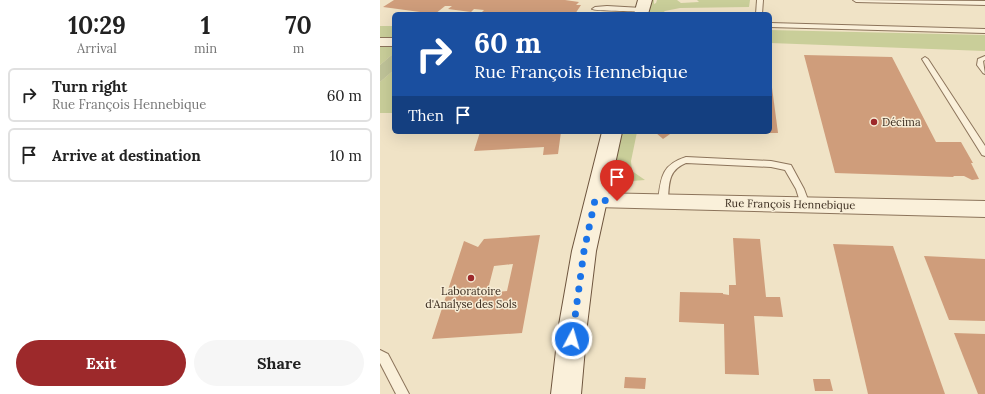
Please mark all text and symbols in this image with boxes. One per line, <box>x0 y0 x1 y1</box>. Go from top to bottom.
text: 10:29 <box>68 10 126 41</box>
text: 1 <box>201 10 210 41</box>
text: 70 <box>285 10 312 41</box>
text: 60 m <box>474 25 541 61</box>
icon: right <box>408 28 460 80</box>
text: Arrival <box>77 40 117 57</box>
text: min <box>194 40 217 57</box>
text: m <box>293 40 304 57</box>
text: Rue François Hennebique <box>474 60 688 83</box>
text: Turn right <box>52 77 128 96</box>
icon: right <box>18 84 40 106</box>
text: 60 m <box>327 86 362 105</box>
text: Rue François Hennebique <box>52 96 206 113</box>
icon: arrive <box>452 104 474 126</box>
text: Then <box>408 106 444 125</box>
place label: Décima <box>882 115 921 129</box>
marker: Décima <box>869 117 879 127</box>
icon: arrive <box>18 144 40 166</box>
text: Arrive at destination <box>52 146 201 165</box>
text: 10 m <box>330 146 362 165</box>
pin <box>600 160 634 201</box>
icon: arrive <box>606 166 628 188</box>
street label: Rue François Hennebique <box>725 196 855 212</box>
marker: Laboratoire d'Analyse des Sols <box>466 273 476 283</box>
place label: Laboratoire d'Analyse des Sols <box>425 284 517 311</box>
position arrow <box>551 318 593 360</box>
button: Exit <box>16 340 186 386</box>
button: Share <box>194 340 364 386</box>

